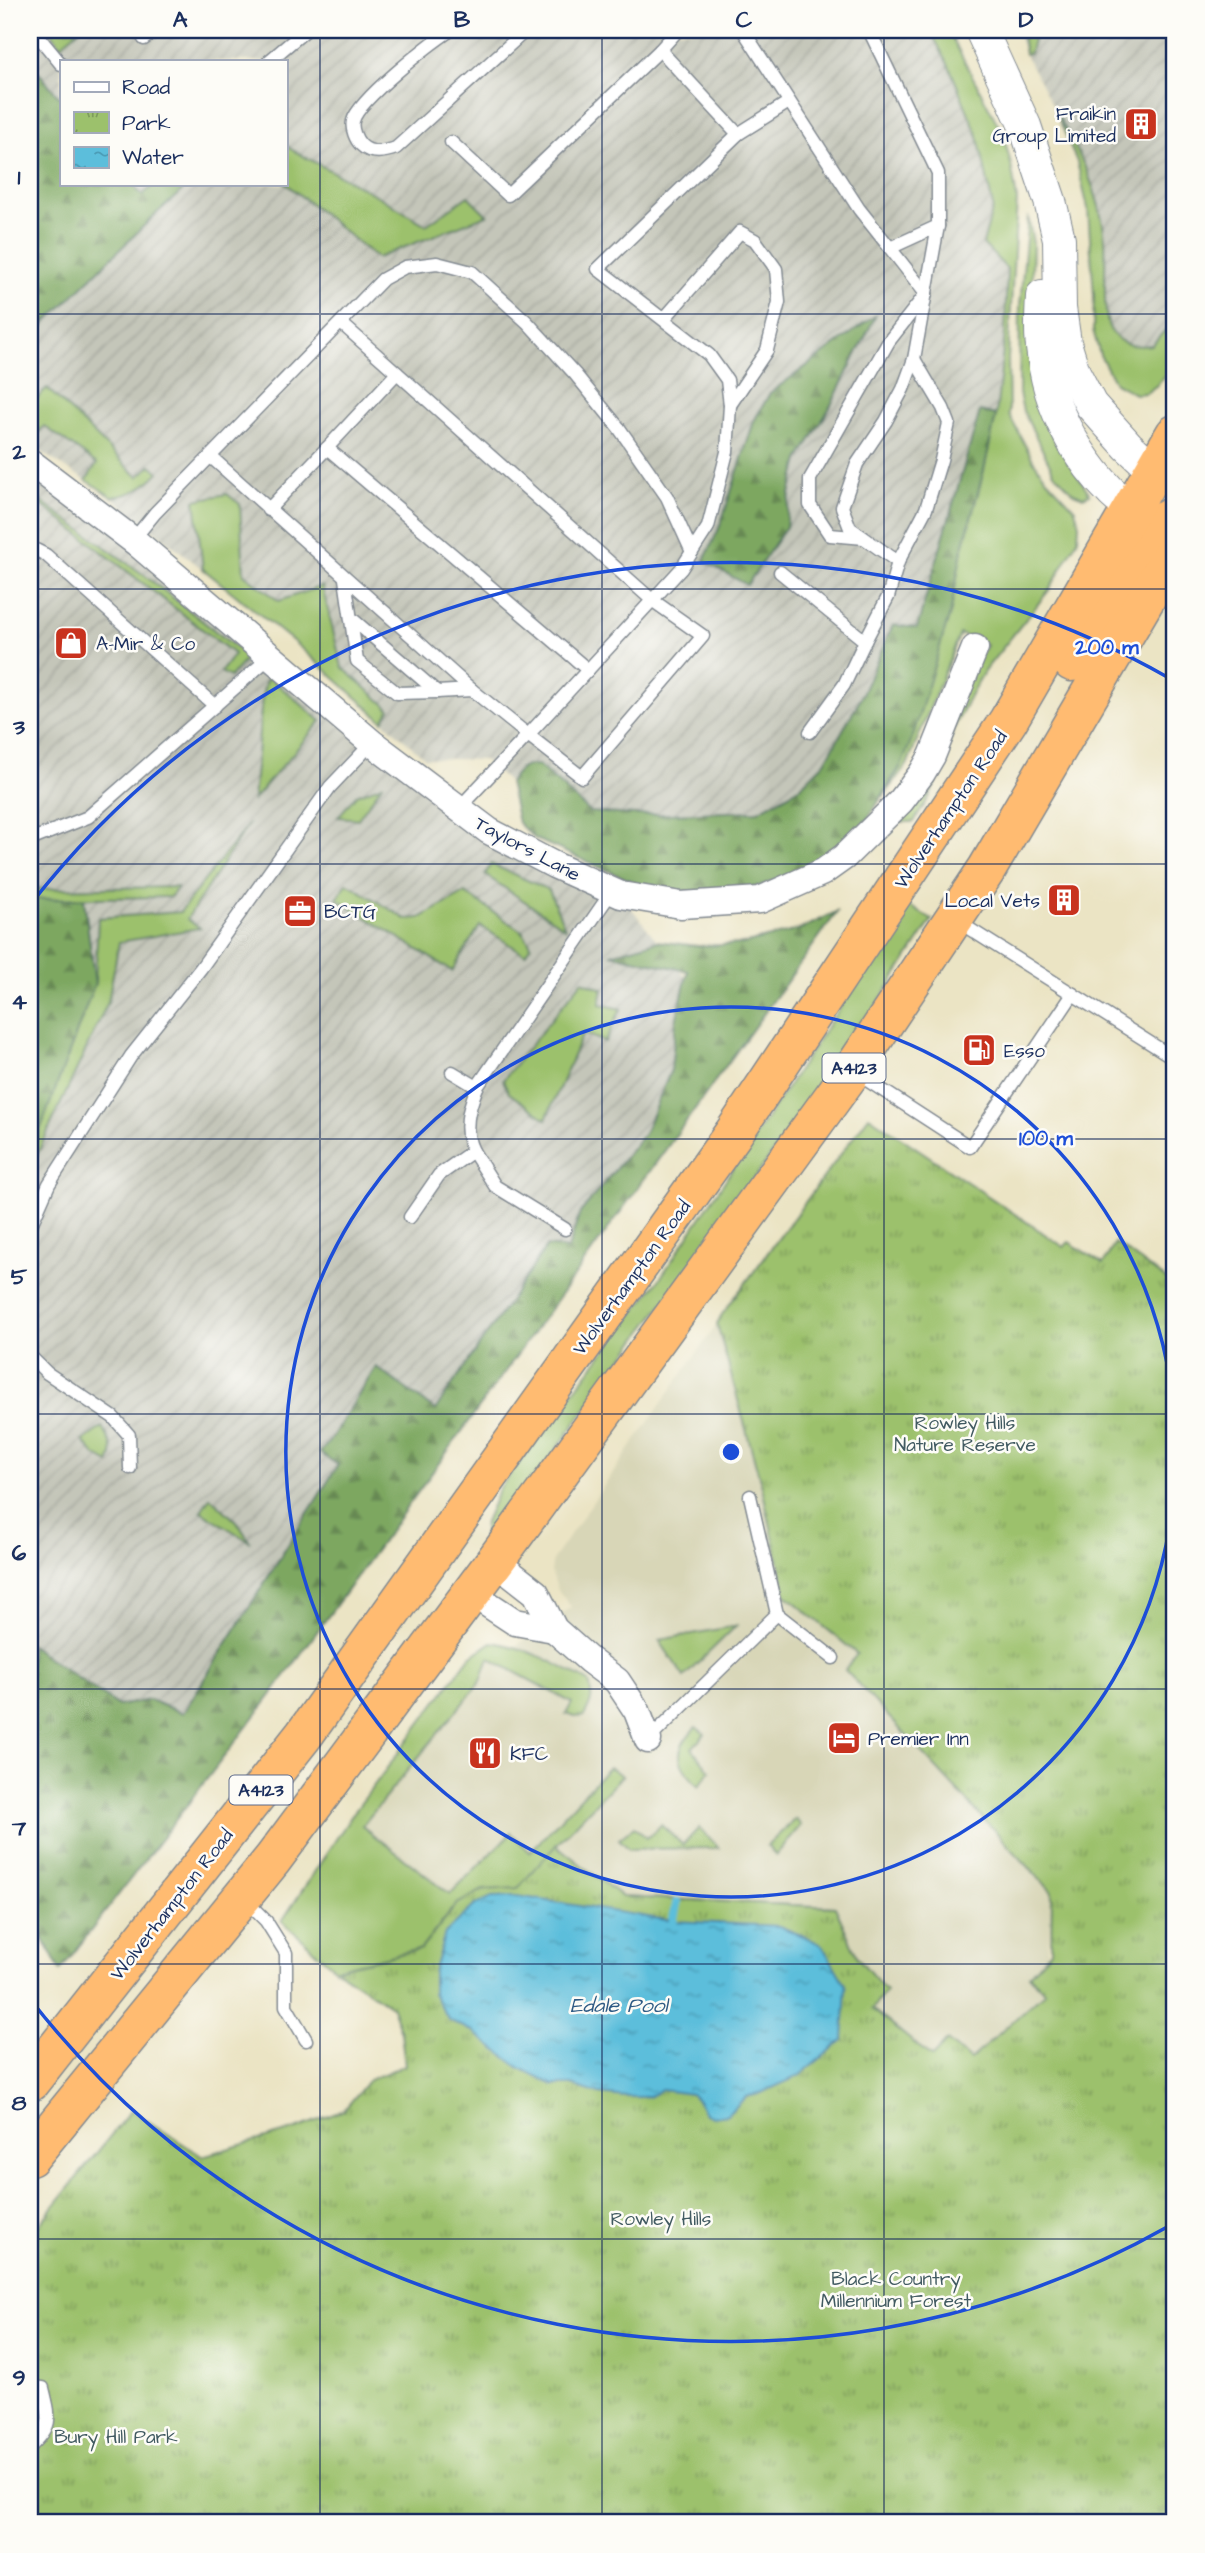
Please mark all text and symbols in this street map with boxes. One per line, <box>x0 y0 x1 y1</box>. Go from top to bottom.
text: A <box>173 4 188 36</box>
text: B <box>454 4 471 36</box>
text: C <box>736 4 753 36</box>
text: D <box>1019 4 1034 36</box>
legend <box>60 60 287 186</box>
text: Road <box>122 73 170 102</box>
place label: Fraikin Group Limited <box>992 101 1116 150</box>
building icon: Fraikin Group Limited <box>1122 105 1160 143</box>
text: Park <box>122 109 171 138</box>
text: Water <box>122 143 184 172</box>
text: 1 <box>18 161 21 193</box>
text: 2 <box>11 436 26 468</box>
shop icon: A-Mir & Co <box>52 624 90 662</box>
place label: A-Mir & Co <box>96 631 196 658</box>
text: 200 m <box>1074 633 1139 662</box>
text: 3 <box>12 711 25 743</box>
street label: Wolverhampton Road <box>888 725 1015 894</box>
street label: Taylors Lane <box>469 810 585 889</box>
building icon: Local Vets <box>1045 881 1083 919</box>
place label: Local Vets <box>944 888 1040 915</box>
office icon: BCTG <box>281 892 319 930</box>
place label: BCTG <box>324 899 376 926</box>
text: 4 <box>11 986 27 1018</box>
fuel station icon: Esso <box>960 1031 998 1069</box>
place label: Esso <box>1004 1038 1045 1065</box>
road number: A4123 <box>822 1054 886 1083</box>
text: 100 m <box>1019 1124 1074 1153</box>
street label: Wolverhampton Road <box>567 1195 698 1361</box>
text: 5 <box>11 1261 28 1293</box>
park label: Rowley Hills Nature Reserve <box>894 1410 1036 1459</box>
centre of rings <box>719 1440 743 1464</box>
text: 6 <box>12 1537 27 1569</box>
hotel icon: Premier Inn <box>825 1719 863 1757</box>
place label: Premier Inn <box>868 1726 969 1753</box>
restaurant icon: KFC <box>466 1734 504 1772</box>
place label: KFC <box>510 1741 549 1768</box>
road number: A4123 <box>230 1776 292 1804</box>
text: 7 <box>11 1812 27 1844</box>
street label: Wolverhampton Road <box>104 1823 240 1986</box>
water label: Edale Pool <box>570 1991 670 2020</box>
text: 8 <box>12 2087 27 2119</box>
park label: Rowley Hills <box>611 2206 711 2234</box>
park label: Black Country Millennium Forest <box>821 2266 972 2315</box>
text: 9 <box>12 2362 26 2394</box>
park label: Bury Hill Park <box>54 2424 178 2452</box>

